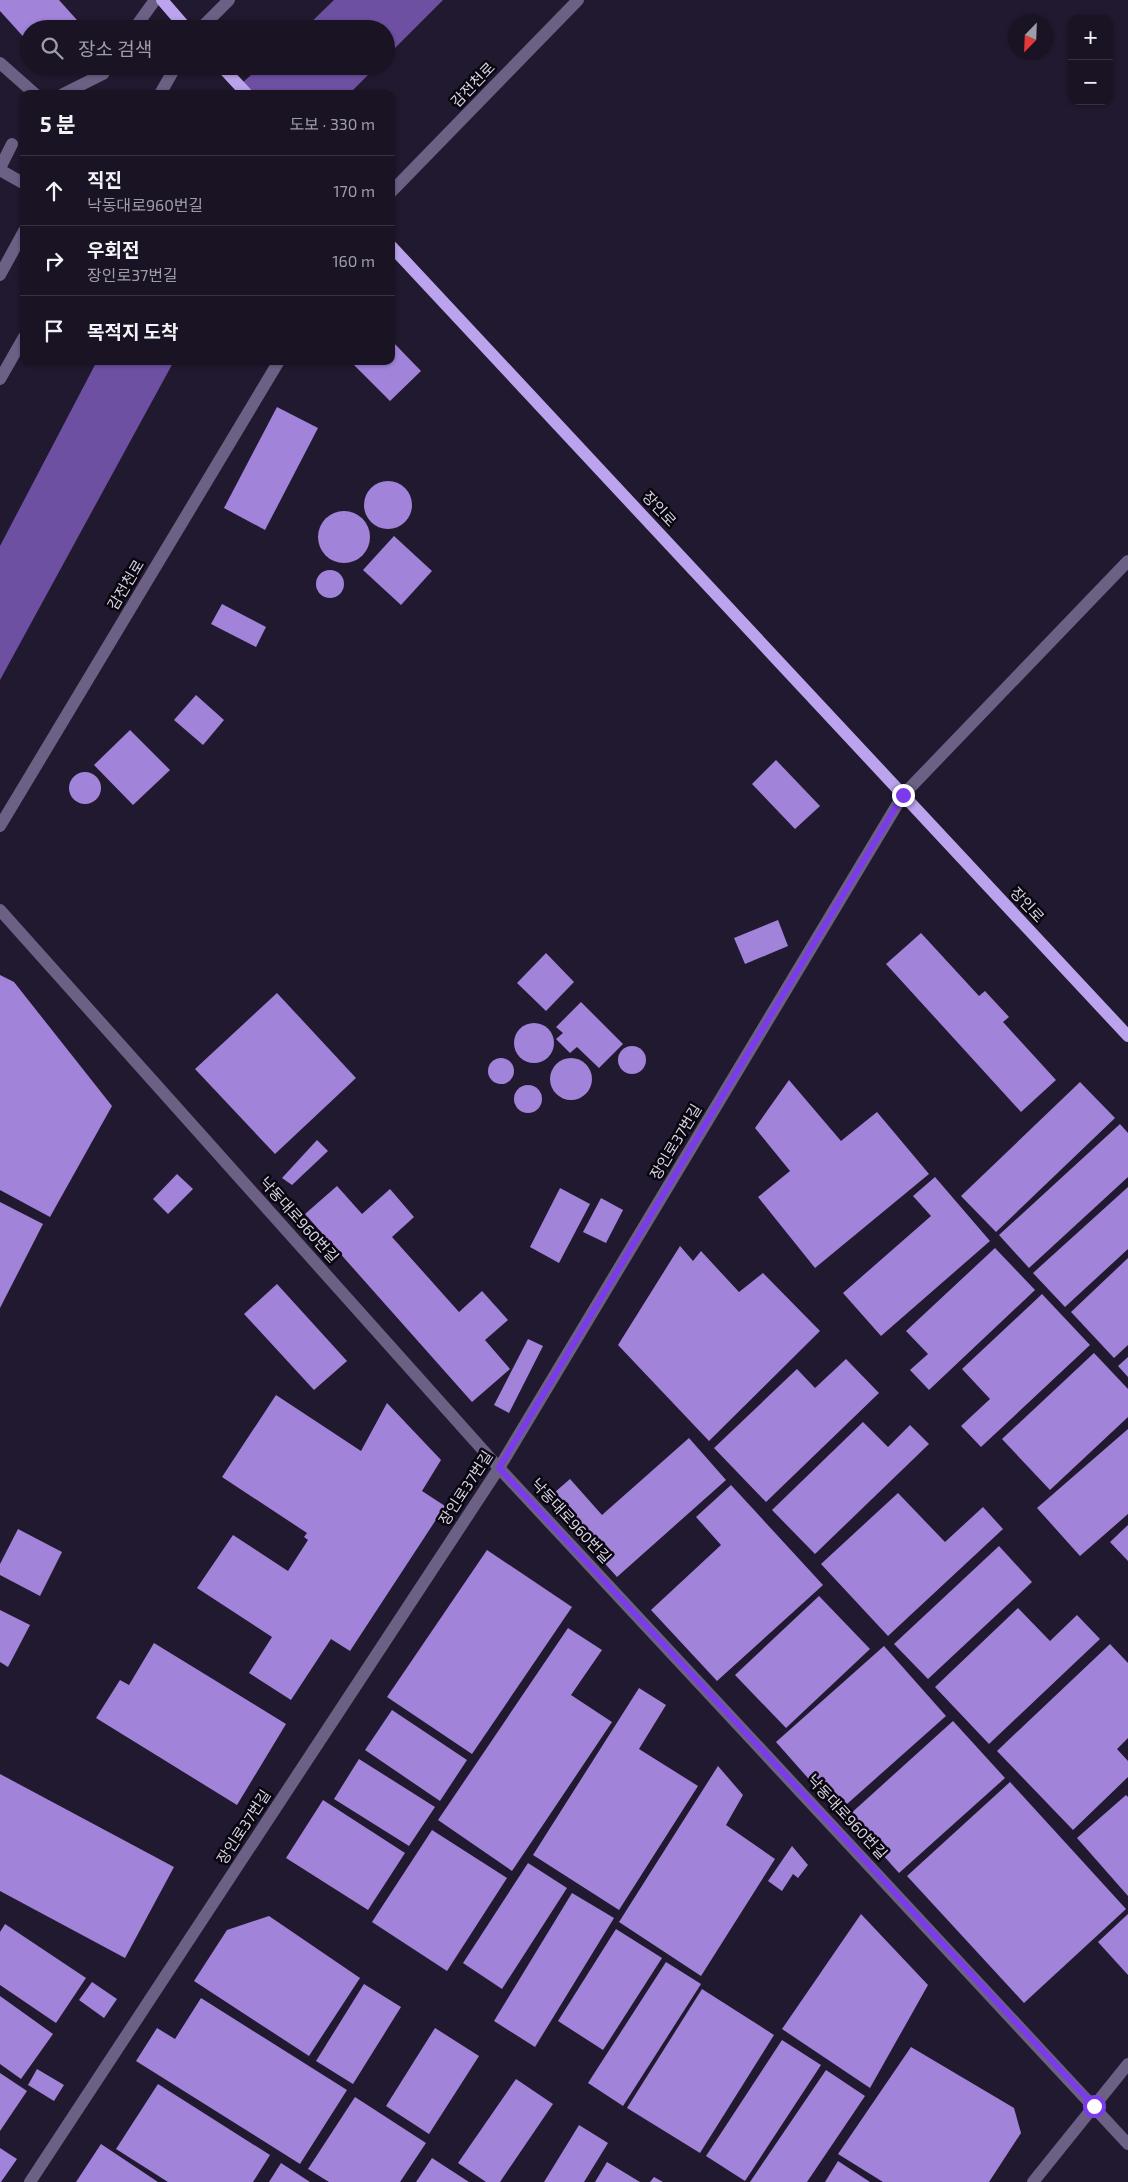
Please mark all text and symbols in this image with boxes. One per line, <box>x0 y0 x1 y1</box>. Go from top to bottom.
north arrow <box>1008 15 1053 60</box>
map controls <box>1068 15 1113 105</box>
button: + <box>1068 15 1113 60</box>
search box <box>20 20 395 75</box>
icon: search <box>38 34 66 62</box>
text: 장소 검색 <box>78 37 152 60</box>
street label: 감전천로 <box>447 58 498 110</box>
button: − <box>1068 60 1113 105</box>
text: 5 분 <box>40 111 75 136</box>
text: 도보 · 330 m <box>290 114 375 133</box>
text: 직진 <box>87 168 122 191</box>
icon: ahead <box>40 177 68 205</box>
text: 170 m <box>333 181 375 200</box>
text: 낙동대로960번길 <box>87 195 203 214</box>
text: 우회전 <box>87 238 139 261</box>
icon: right <box>40 247 68 275</box>
text: 160 m <box>332 251 375 270</box>
text: 장인로37번길 <box>87 265 178 284</box>
icon: arrive <box>40 317 68 345</box>
text: 목적지 도착 <box>87 320 179 343</box>
street label: 장인로 <box>639 487 680 530</box>
street label: 감전천로 <box>103 556 147 613</box>
route end <box>892 784 915 807</box>
street label: 장인로 <box>1007 883 1048 926</box>
street label: 장인로37번길 <box>646 1100 705 1183</box>
street label: 낙동대로960번길 <box>257 1173 343 1266</box>
street label: 장인로37번길 <box>434 1447 496 1528</box>
street label: 낙동대로960번길 <box>528 1474 615 1566</box>
street label: 낙동대로960번길 <box>804 1770 891 1862</box>
street label: 장인로37번길 <box>212 1786 274 1867</box>
route start <box>1083 2095 1106 2118</box>

